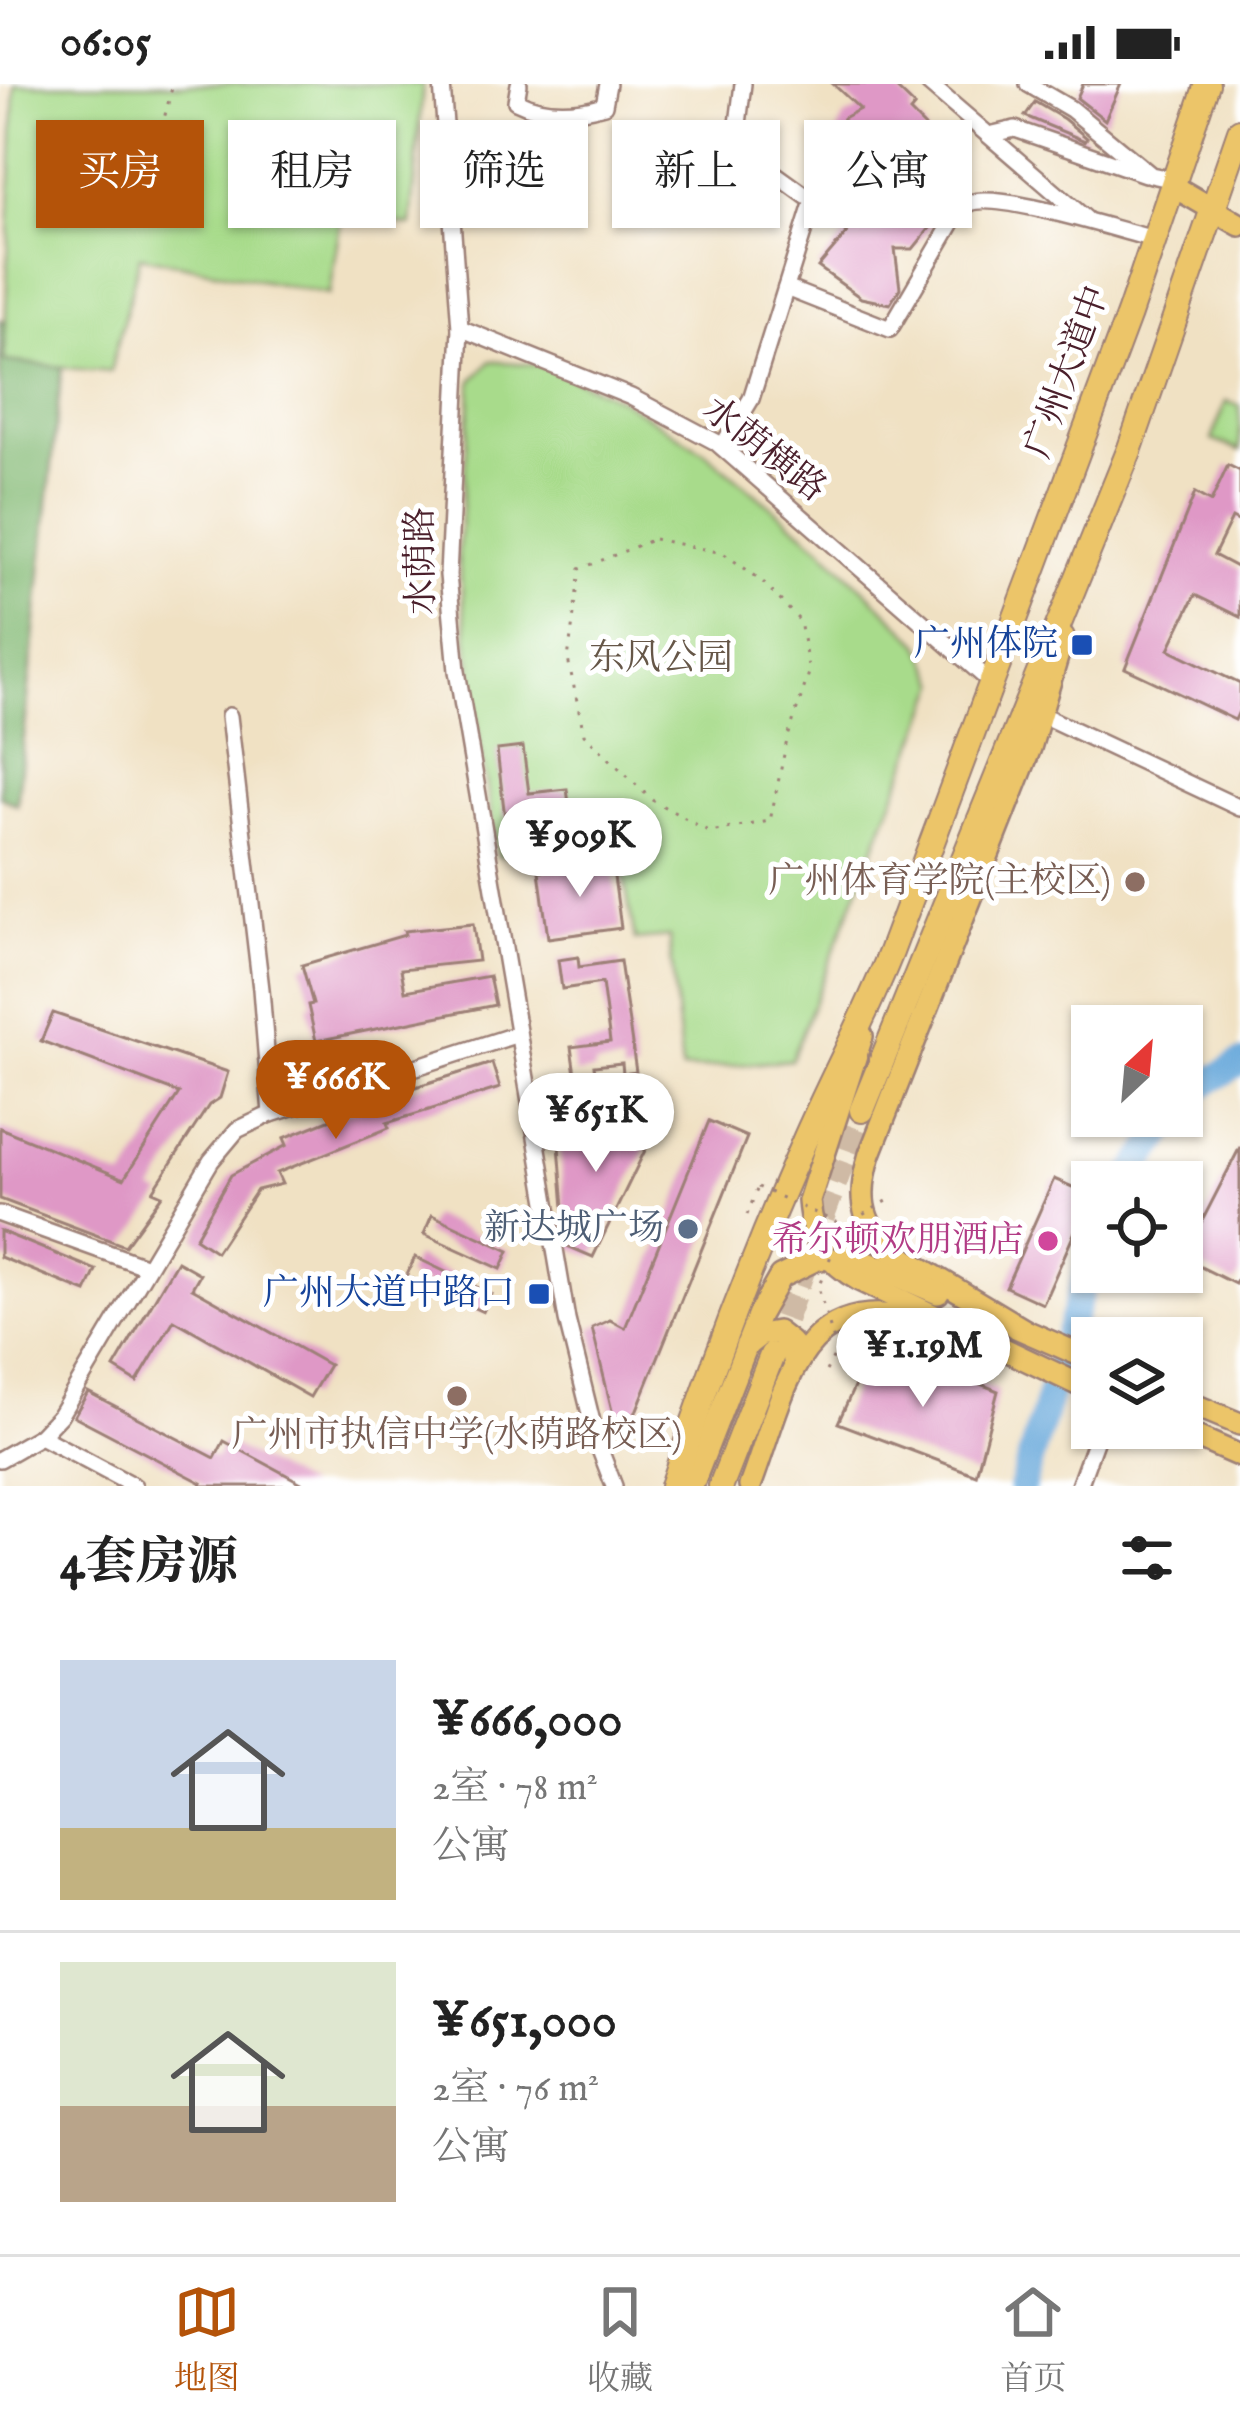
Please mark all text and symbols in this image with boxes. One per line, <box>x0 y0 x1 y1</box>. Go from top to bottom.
text: 06:05 <box>60 14 151 71</box>
chip: 买房 <box>36 120 204 228</box>
chip: 租房 <box>228 120 396 228</box>
chip: 筛选 <box>420 120 588 228</box>
chip: 新上 <box>612 120 780 228</box>
chip: 公寓 <box>804 120 972 228</box>
street label: 广州大道中 <box>1016 280 1120 464</box>
street label: 水荫横路 <box>693 388 835 512</box>
street label: 水荫路 <box>398 507 446 615</box>
place label: 广州体院 <box>914 622 1058 668</box>
marker: 广州体院 <box>1069 632 1095 658</box>
park label: 东风公园 <box>589 636 733 682</box>
pin: ¥909K <box>496 798 664 900</box>
text: ¥909K <box>525 812 635 861</box>
place label: 广州体育学院(主校区) <box>769 859 1111 905</box>
marker: 广州体育学院(主校区) <box>1122 869 1148 895</box>
north arrow <box>1071 1005 1203 1137</box>
map controls <box>1071 1005 1203 1449</box>
pin: ¥666K <box>252 1040 420 1142</box>
text: ¥666K <box>283 1054 389 1103</box>
pin: ¥651K <box>512 1073 680 1175</box>
text: ¥651K <box>545 1087 647 1136</box>
button: locate <box>1071 1161 1203 1293</box>
place label: 新达城广场 <box>484 1206 664 1252</box>
marker: 新达城广场 <box>675 1216 701 1242</box>
place label: 希尔顿欢朋酒店 <box>772 1218 1024 1264</box>
marker: 希尔顿欢朋酒店 <box>1035 1228 1061 1254</box>
place label: 广州大道中路口 <box>263 1271 515 1317</box>
marker: 广州大道中路口 <box>526 1281 552 1307</box>
pin: ¥1.19M <box>825 1308 1021 1410</box>
button: layers <box>1071 1317 1203 1449</box>
text: ¥1.19M <box>863 1322 983 1371</box>
marker: 广州市执信中学(水荫路校区) <box>444 1383 470 1409</box>
place label: 广州市执信中学(水荫路校区) <box>232 1413 682 1459</box>
icon: filters <box>1114 1525 1180 1591</box>
text: 4套房源 <box>60 1532 238 1597</box>
text: ¥666,000 <box>432 1689 622 1754</box>
icon: home <box>156 1708 300 1852</box>
text: 2室 · 78 m² <box>432 1764 598 1813</box>
text: 公寓 <box>432 1823 510 1872</box>
text: ¥651,000 <box>432 1990 617 2055</box>
icon: home <box>156 2010 300 2154</box>
text: 2室 · 76 m² <box>432 2065 599 2114</box>
text: 公寓 <box>432 2124 510 2173</box>
tab: 地图 <box>174 2279 240 2401</box>
tab: 收藏 <box>587 2279 653 2401</box>
tab: 首页 <box>1000 2279 1066 2401</box>

